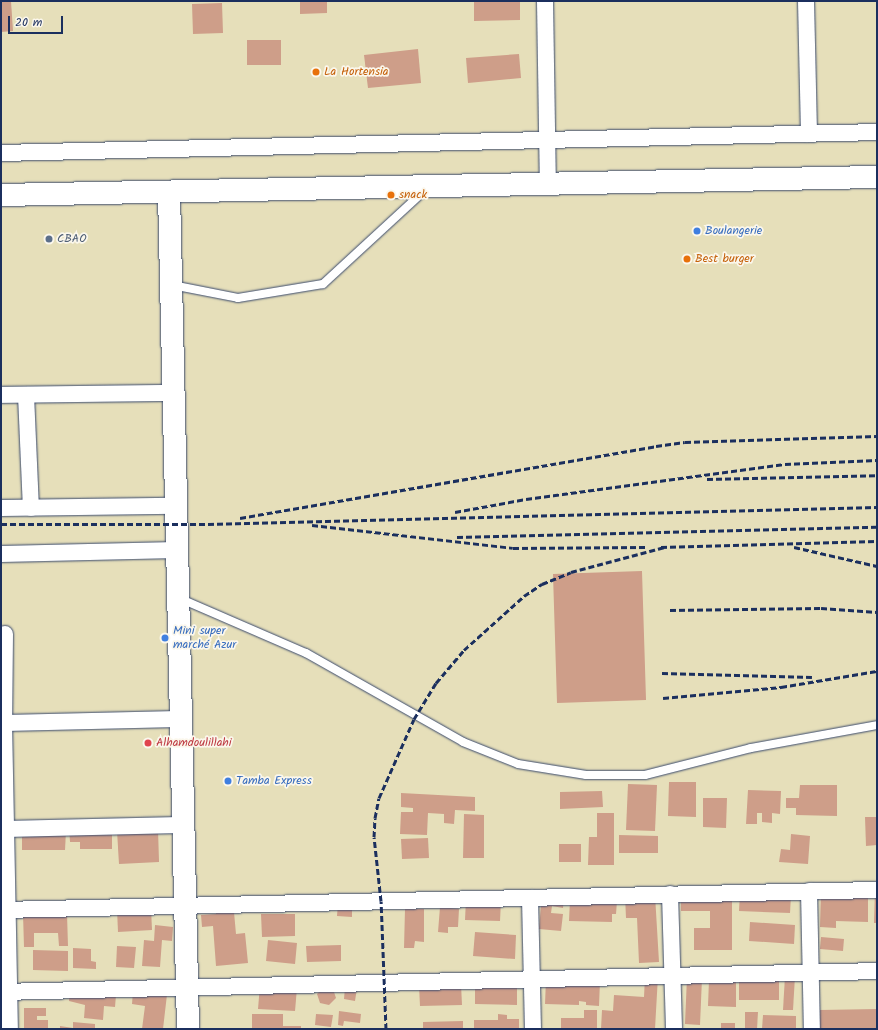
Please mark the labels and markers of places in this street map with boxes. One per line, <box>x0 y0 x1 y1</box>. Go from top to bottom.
place label: La Hortensia <box>324 65 388 79</box>
marker: La Hortensia <box>311 67 321 77</box>
place label: snack <box>399 188 427 202</box>
marker: snack <box>386 190 396 200</box>
place label: Boulangerie <box>705 224 762 238</box>
marker: Boulangerie <box>692 226 702 236</box>
place label: CBAO <box>57 232 86 246</box>
marker: CBAO <box>44 234 54 244</box>
place label: Best burger <box>695 252 754 266</box>
marker: Best burger <box>682 254 692 264</box>
place label: Mini super marché Azur <box>173 624 236 652</box>
marker: Mini super marché Azur <box>160 633 170 643</box>
place label: Alhamdoulillahi <box>156 736 232 750</box>
marker: Alhamdoulillahi <box>143 738 153 748</box>
place label: Tamba Express <box>236 774 312 788</box>
marker: Tamba Express <box>223 776 233 786</box>

